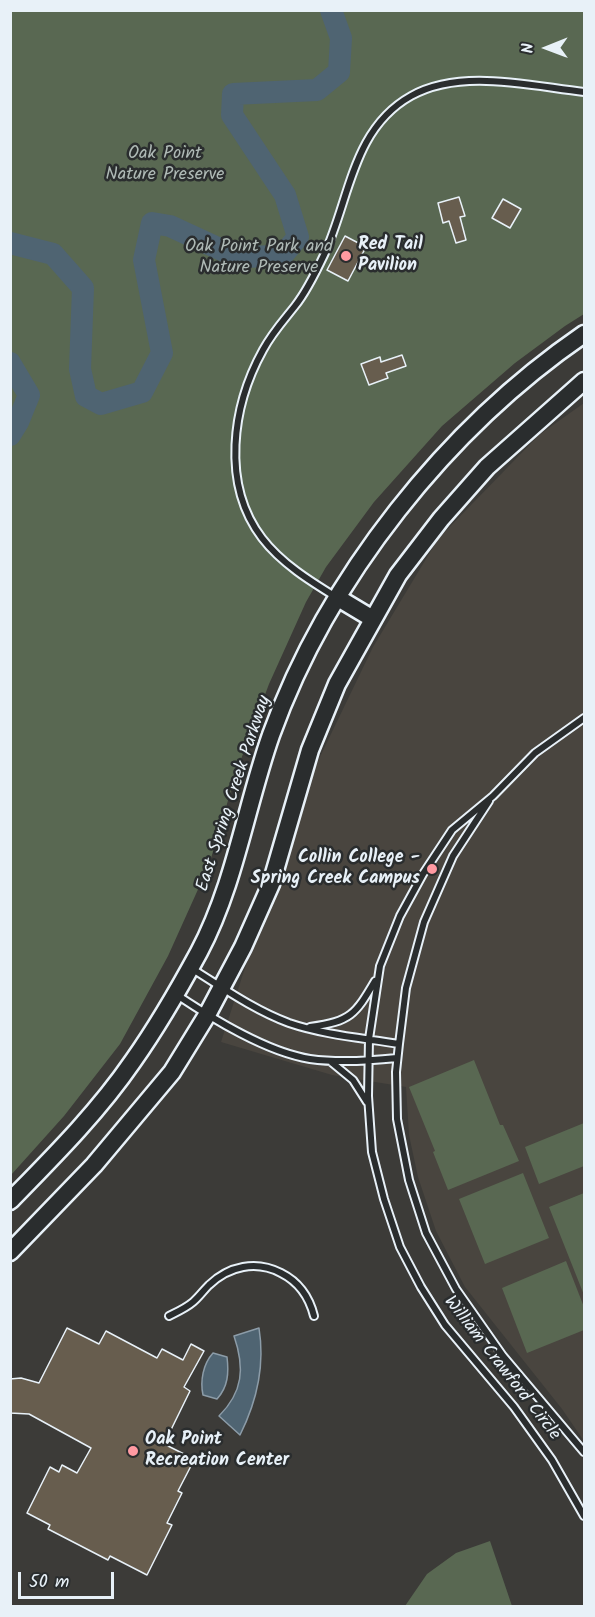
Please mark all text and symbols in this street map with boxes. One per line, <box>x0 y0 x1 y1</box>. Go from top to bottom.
north arrow <box>517 18 577 78</box>
text: N <box>516 43 541 54</box>
park label: Oak Point Nature Preserve <box>106 144 224 186</box>
place label: Red Tail Pavilion <box>358 235 423 278</box>
park label: Oak Point Park and Nature Preserve <box>185 237 333 280</box>
marker: Red Tail Pavilion <box>339 249 353 263</box>
street label: East Spring Creek Parkway <box>193 693 277 895</box>
place label: Collin College - Spring Creek Campus <box>251 848 420 890</box>
marker: Collin College - Spring Creek Campus <box>425 862 439 876</box>
street label: William Crawford Circle <box>438 1292 564 1446</box>
place label: Oak Point Recreation Center <box>145 1430 289 1472</box>
marker: Oak Point Recreation Center <box>126 1444 140 1458</box>
scale bar <box>21 1560 117 1598</box>
text: 50 m <box>29 1568 69 1597</box>

